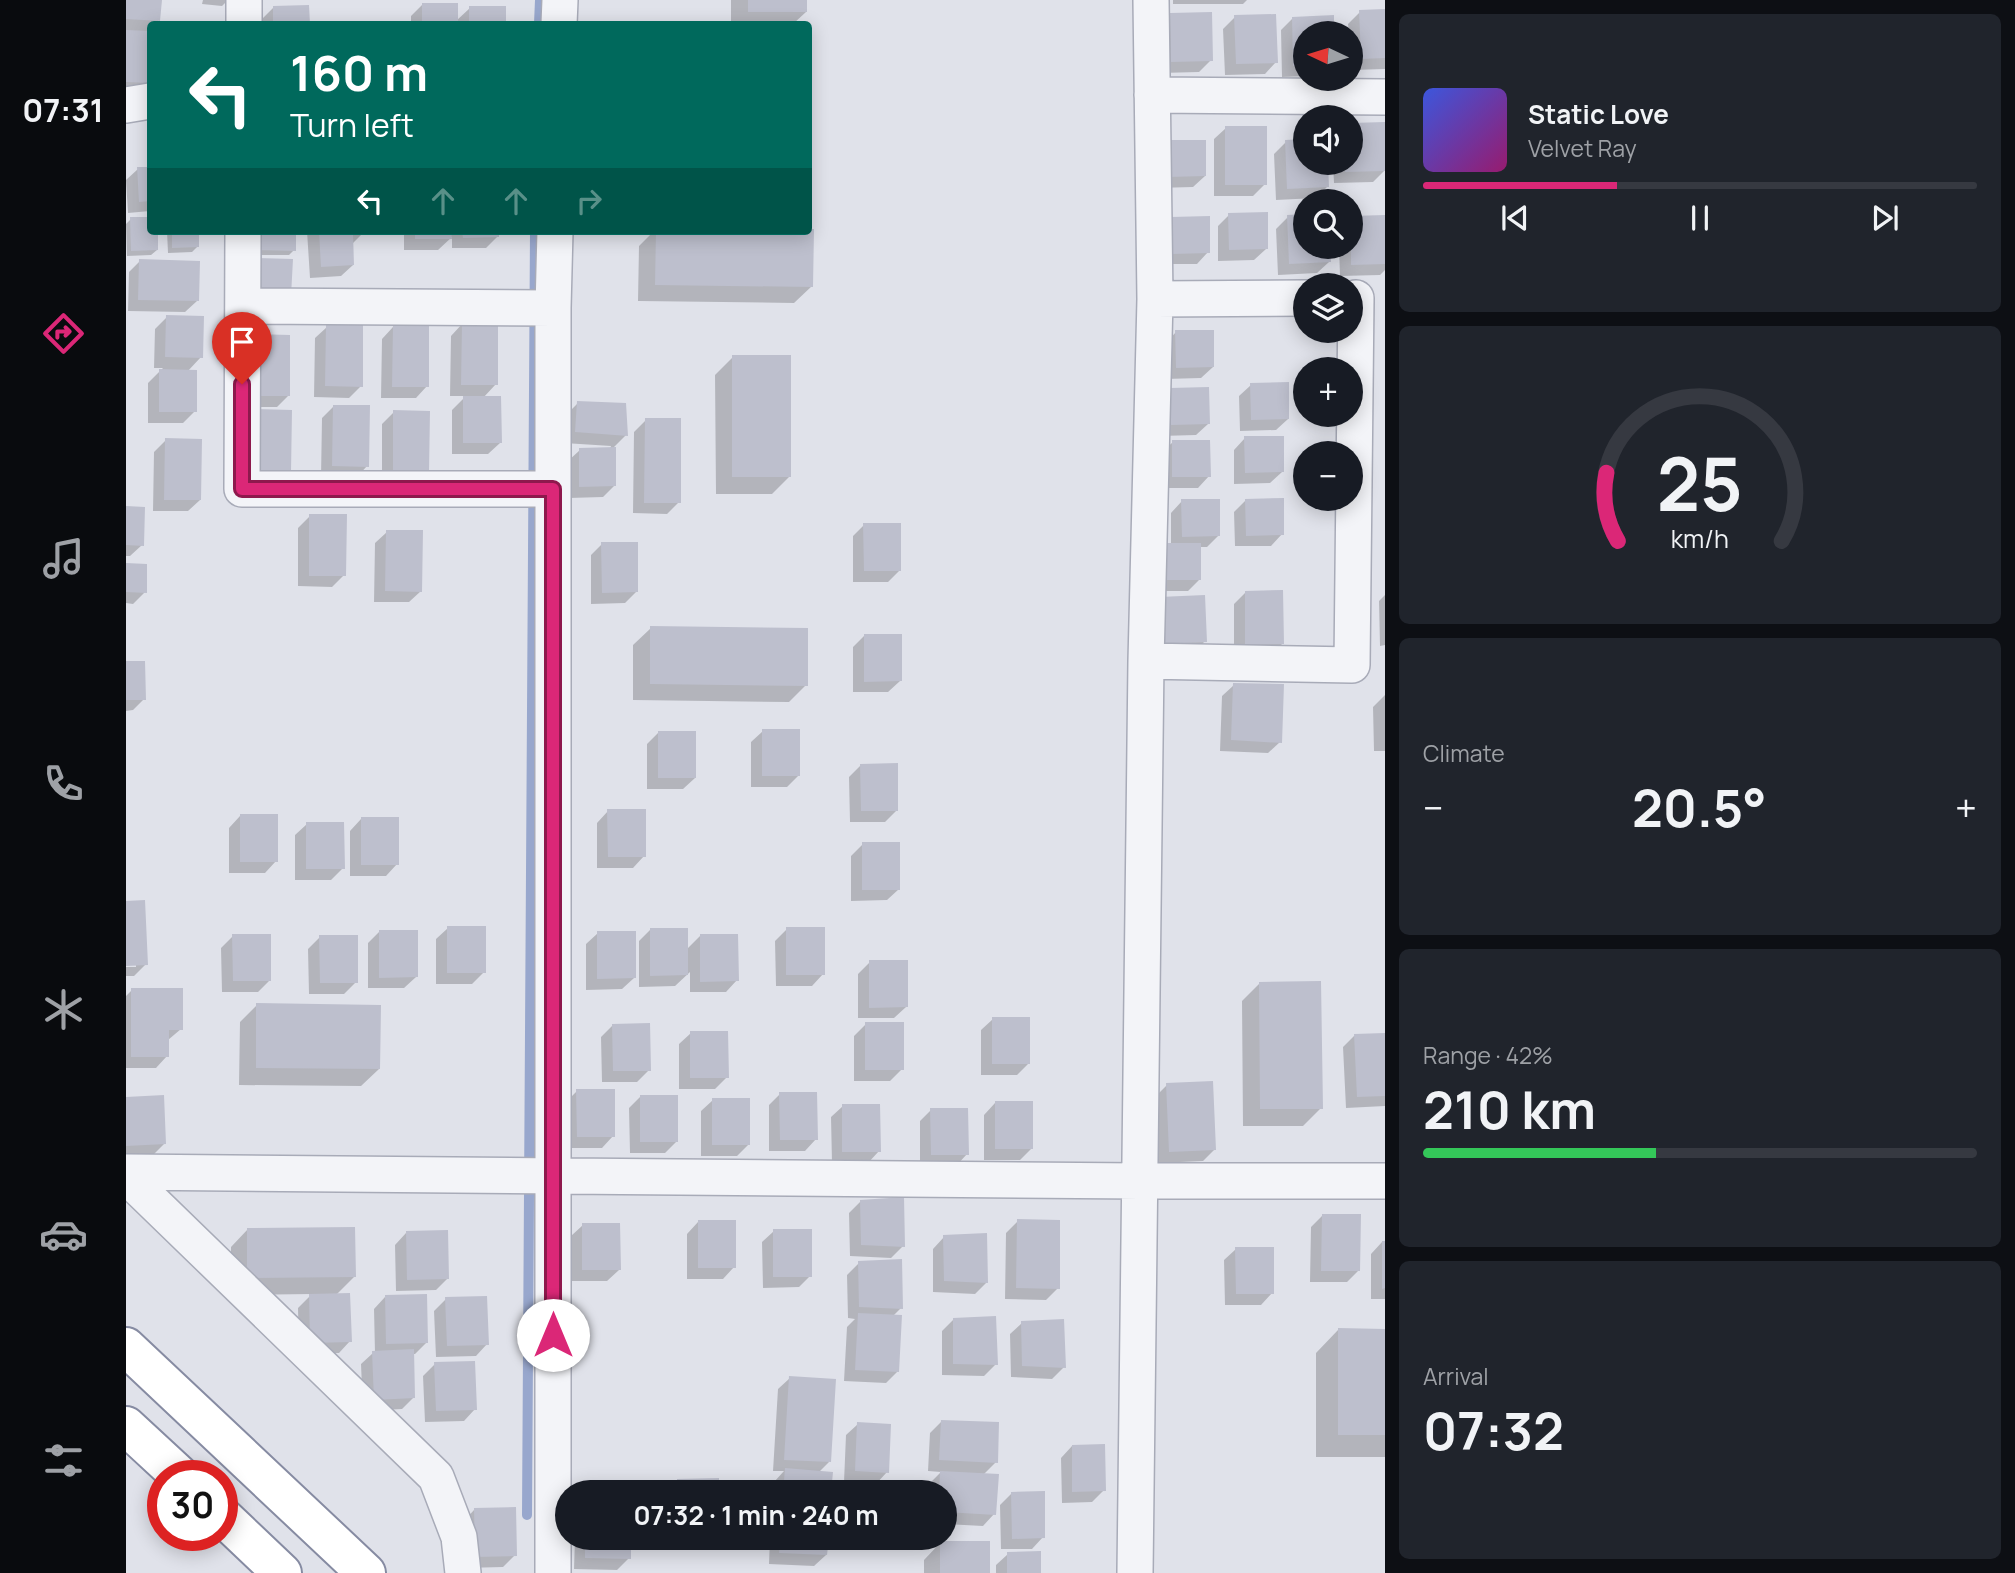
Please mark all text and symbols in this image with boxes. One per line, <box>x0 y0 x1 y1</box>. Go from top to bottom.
north arrow <box>1293 21 1363 91</box>
map controls <box>1293 21 1363 511</box>
text: 160 m <box>290 39 428 106</box>
icon: left <box>175 49 266 140</box>
text: 07:31 <box>22 88 104 132</box>
text: Static Love <box>1528 96 1669 132</box>
text: Turn left <box>290 103 414 147</box>
button: sound <box>1293 105 1363 175</box>
text: Velvet Ray <box>1528 132 1637 164</box>
icon: left <box>351 182 389 220</box>
icon: ahead <box>424 182 462 220</box>
icon: ahead <box>497 182 535 220</box>
icon: right <box>570 182 608 220</box>
button: search <box>1293 189 1363 259</box>
icon: previous <box>1496 199 1534 237</box>
icon: pause <box>1681 199 1719 237</box>
icon: next <box>1866 199 1904 237</box>
button: layers <box>1293 273 1363 343</box>
icon: directions <box>39 309 88 358</box>
pin <box>212 312 272 384</box>
icon: arrive <box>223 323 261 361</box>
button: + <box>1293 357 1363 427</box>
text: 25 <box>1657 433 1743 533</box>
button: − <box>1293 441 1363 511</box>
text: km/h <box>1671 520 1729 555</box>
icon: music <box>39 534 88 583</box>
text: Climate <box>1423 737 1505 769</box>
icon: phone <box>39 759 88 808</box>
text: 20.5° <box>1632 772 1767 843</box>
text: − <box>1423 781 1444 833</box>
text: + <box>1955 781 1977 833</box>
icon: climate <box>39 985 88 1034</box>
text: Range · 42% <box>1423 1039 1553 1071</box>
text: 210 km <box>1423 1074 1596 1145</box>
icon: car <box>39 1210 88 1259</box>
position arrow <box>516 1298 590 1372</box>
text: Arrival <box>1423 1360 1489 1392</box>
text: 07:32 <box>1423 1395 1564 1466</box>
icon: filters <box>39 1436 88 1485</box>
speed limit sign: 30 <box>147 1460 238 1551</box>
text: 07:32 · 1 min · 240 m <box>633 1497 879 1533</box>

